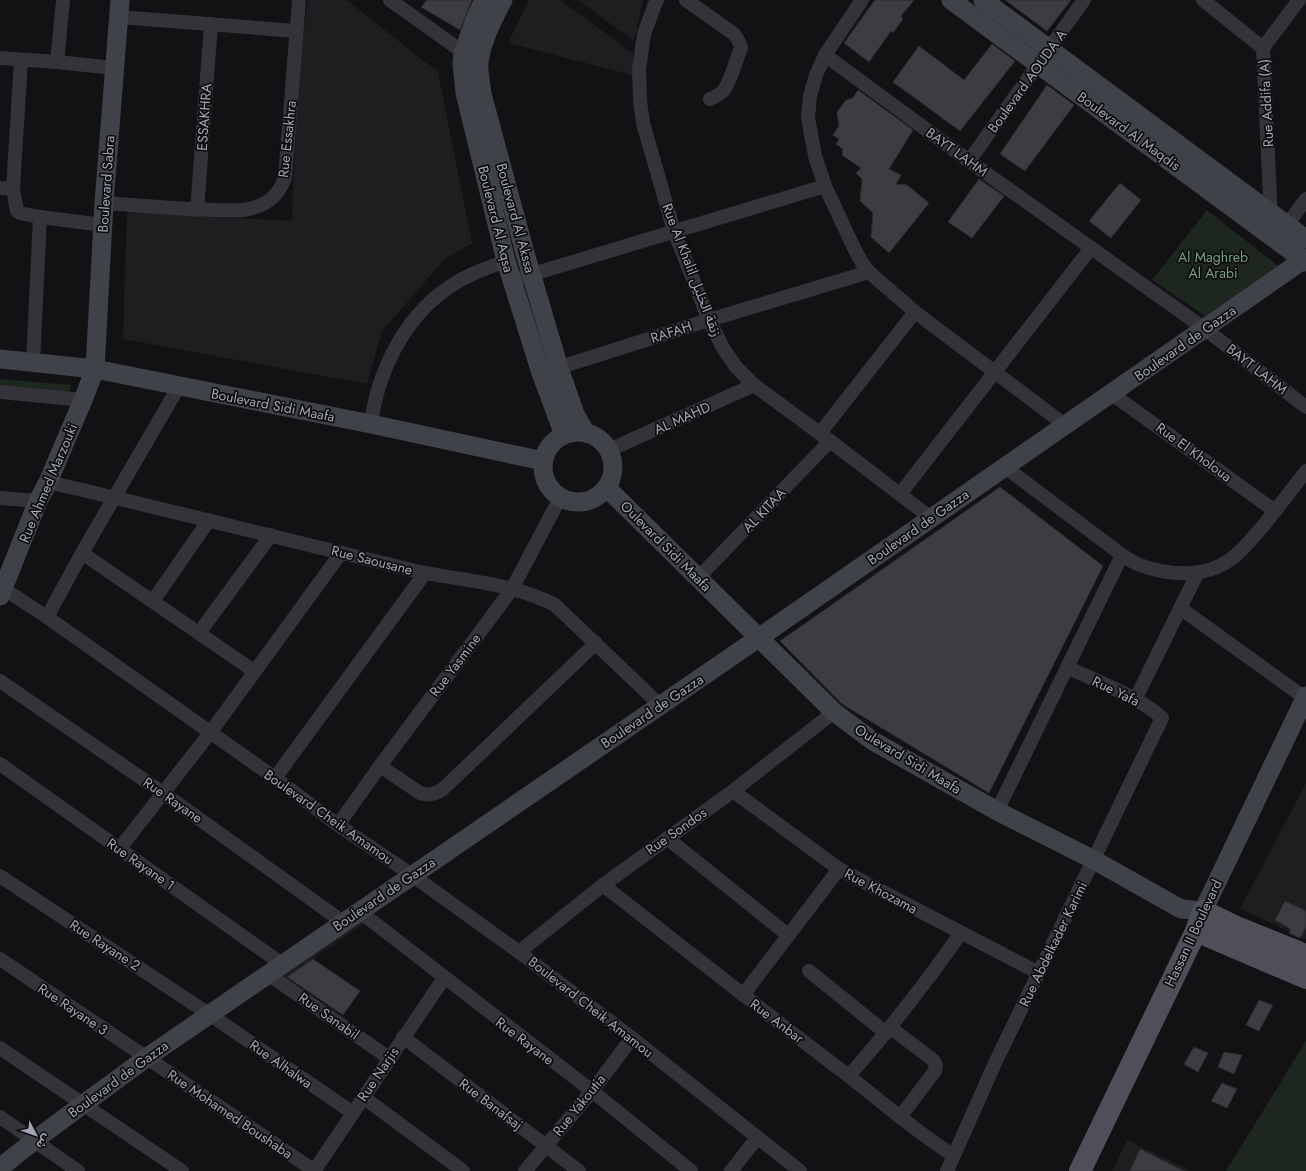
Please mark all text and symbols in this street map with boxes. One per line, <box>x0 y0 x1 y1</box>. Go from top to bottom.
street label: Boulevard AOUDA A <box>983 25 1072 137</box>
street label: Rue Addifa (A) <box>1254 58 1278 148</box>
street label: ESSAKHRA <box>192 82 216 151</box>
street label: Boulevard Al Maqdis <box>1073 87 1185 175</box>
street label: Rue Essakhra <box>273 99 301 179</box>
street label: BAYT LAHM <box>922 123 992 181</box>
street label: Boulevard Sabra <box>93 135 119 233</box>
street label: Boulevard Al Akssa <box>492 161 540 275</box>
street label: Boulevard Al Aqsa <box>473 164 519 274</box>
street label: Rue Al Khalil زنقة الخليل <box>657 200 727 340</box>
park label: Al Maghreb Al Arabi <box>1178 247 1248 283</box>
street label: Boulevard de Gazza <box>1130 300 1240 386</box>
street label: RAFAH <box>648 316 694 348</box>
street label: BAYT LAHM <box>1222 339 1292 399</box>
street label: Boulevard Sidi Maafa <box>209 383 337 427</box>
street label: AL MAHD <box>651 397 713 439</box>
street label: Rue El Kholoua <box>1152 418 1236 486</box>
street label: Rue Ahmed Marzouki <box>14 420 82 546</box>
street label: AL KITAA <box>738 483 791 537</box>
street label: Boulevard de Gazza <box>863 484 973 570</box>
street label: Oulevard Sidi Maafa <box>616 496 716 596</box>
street label: Rue Saousane <box>329 540 415 580</box>
street label: Rue Yasmine <box>425 629 485 701</box>
street label: Boulevard de Gazza <box>597 669 707 753</box>
street label: Rue Yafa <box>1089 671 1143 711</box>
street label: Oulevard Sidi Maafa <box>851 719 965 799</box>
street label: Boulevard Cheik Amamou <box>260 765 398 869</box>
street label: Rue Rayane <box>139 772 207 828</box>
street label: Rue Sondos <box>641 802 711 859</box>
street label: Rue Rayane 1 <box>103 833 179 895</box>
street label: Boulevard de Gazza <box>329 852 439 936</box>
street label: Rue Khozama <box>841 863 921 919</box>
street label: Hassan II Boulevard <box>1159 876 1227 990</box>
street label: Rue Abdelkader Karimi <box>1014 878 1092 1010</box>
street label: Rue Rayane 2 <box>66 915 144 975</box>
street label: Boulevard Cheik Amamou <box>524 952 658 1062</box>
street label: Rue Rayane 3 <box>34 978 112 1040</box>
street label: Rue Sanabil <box>295 988 363 1044</box>
street label: Rue Anbar <box>746 994 808 1048</box>
street label: Rue Rayane <box>492 1012 558 1070</box>
street label: Rue Alhalwa <box>246 1035 316 1093</box>
street label: Boulevard de Gazza <box>64 1036 172 1122</box>
street label: Rue Narjis <box>352 1043 404 1105</box>
street label: Rue Mohamed Boushaba <box>163 1065 297 1163</box>
street label: Rue Yakoutia <box>548 1070 610 1140</box>
street label: Rue Banafsaj <box>455 1073 527 1135</box>
north arrow <box>16 1115 56 1155</box>
text: ش <box>33 1131 55 1152</box>

